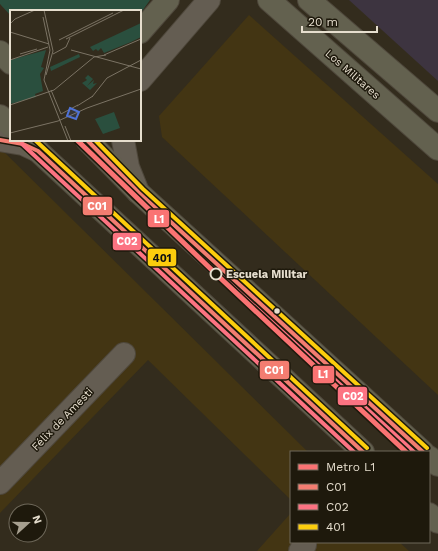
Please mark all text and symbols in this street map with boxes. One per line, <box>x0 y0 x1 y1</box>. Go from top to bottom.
scale bar <box>302 8 377 34</box>
inset map <box>10 10 141 141</box>
text: 20 m <box>308 15 338 29</box>
street label: Los Militares <box>323 47 383 102</box>
line badge: C01 <box>82 196 113 216</box>
text: C01 <box>87 200 107 213</box>
line badge: L1 <box>147 209 170 228</box>
text: L1 <box>154 213 164 226</box>
line badge: C02 <box>112 232 142 251</box>
text: C02 <box>116 235 138 248</box>
line badge: 401 <box>147 248 177 267</box>
text: 401 <box>153 252 171 265</box>
marker: Escuela Militar <box>209 267 223 281</box>
place label: Escuela Militar <box>226 268 308 281</box>
unlabelled marker <box>272 306 282 316</box>
line badge: C01 <box>259 360 290 380</box>
text: C01 <box>264 364 284 377</box>
line badge: L1 <box>312 365 335 384</box>
text: L1 <box>318 368 328 381</box>
street label: Félix de Amesti <box>29 385 96 453</box>
line badge: C02 <box>337 386 368 406</box>
text: C02 <box>342 390 364 403</box>
legend <box>290 451 430 543</box>
text: Metro L1 <box>326 460 375 474</box>
text: C01 <box>326 480 346 494</box>
text: C02 <box>326 500 349 514</box>
north arrow <box>8 503 48 543</box>
text: N <box>29 513 44 526</box>
text: 401 <box>326 520 345 534</box>

